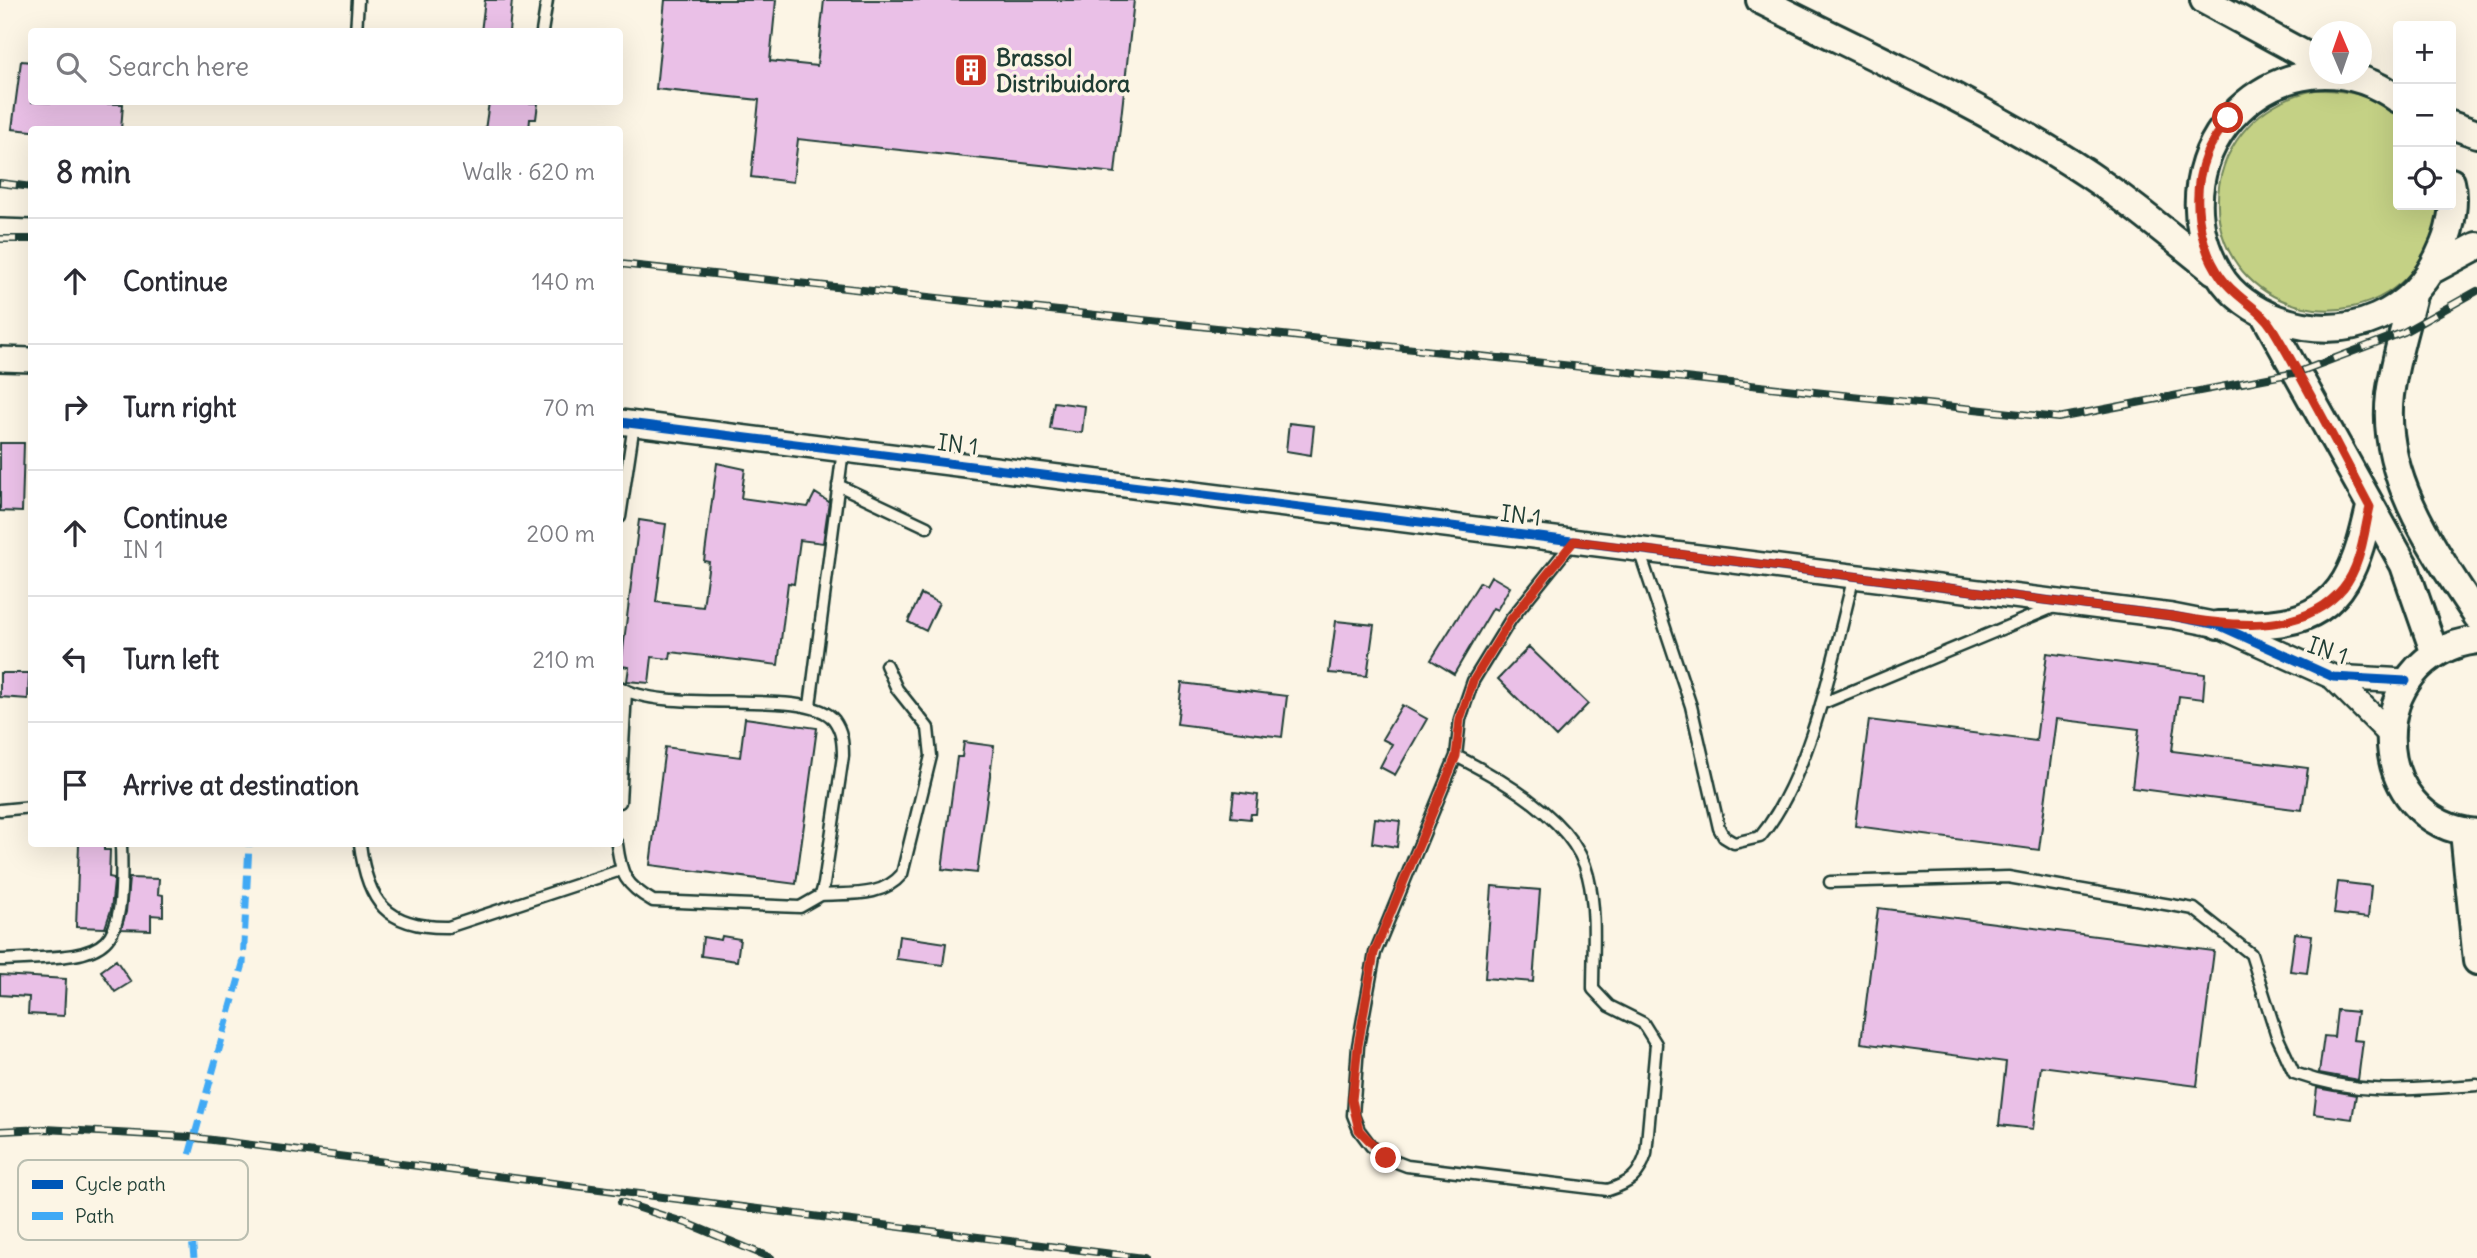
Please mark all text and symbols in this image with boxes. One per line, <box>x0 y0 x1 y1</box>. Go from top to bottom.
north arrow <box>2309 21 2372 84</box>
map controls <box>2393 21 2456 210</box>
button: + <box>2393 21 2456 84</box>
search box <box>28 28 623 105</box>
place label: Brassol Distribuidora <box>996 43 1130 98</box>
icon: search <box>52 48 90 86</box>
text: Search here <box>108 50 249 83</box>
building icon: Brassol Distribuidora <box>952 51 990 89</box>
button: − <box>2393 84 2456 147</box>
route start <box>2212 102 2243 133</box>
button: locate <box>2393 147 2456 210</box>
text: 8 min <box>56 153 131 191</box>
text: Walk · 620 m <box>462 157 595 186</box>
icon: ahead <box>56 262 94 300</box>
text: Continue <box>123 265 228 298</box>
text: 140 m <box>532 267 595 296</box>
icon: right <box>56 388 94 426</box>
text: Turn right <box>123 391 236 424</box>
text: 70 m <box>543 393 595 422</box>
street label: IN 1 <box>936 427 980 461</box>
street label: IN 1 <box>1499 498 1543 532</box>
text: Continue <box>123 502 228 535</box>
icon: ahead <box>56 514 94 552</box>
text: 200 m <box>526 519 595 548</box>
text: IN 1 <box>123 535 164 564</box>
street label: IN 1 <box>2304 630 2352 670</box>
icon: left <box>56 640 94 678</box>
text: Turn left <box>123 643 219 676</box>
text: 210 m <box>532 645 595 674</box>
icon: arrive <box>56 766 94 804</box>
text: Arrive at destination <box>123 769 359 802</box>
route end <box>1370 1142 1401 1173</box>
legend <box>18 1160 248 1240</box>
text: Cycle path <box>75 1172 166 1196</box>
text: Path <box>75 1204 114 1228</box>

